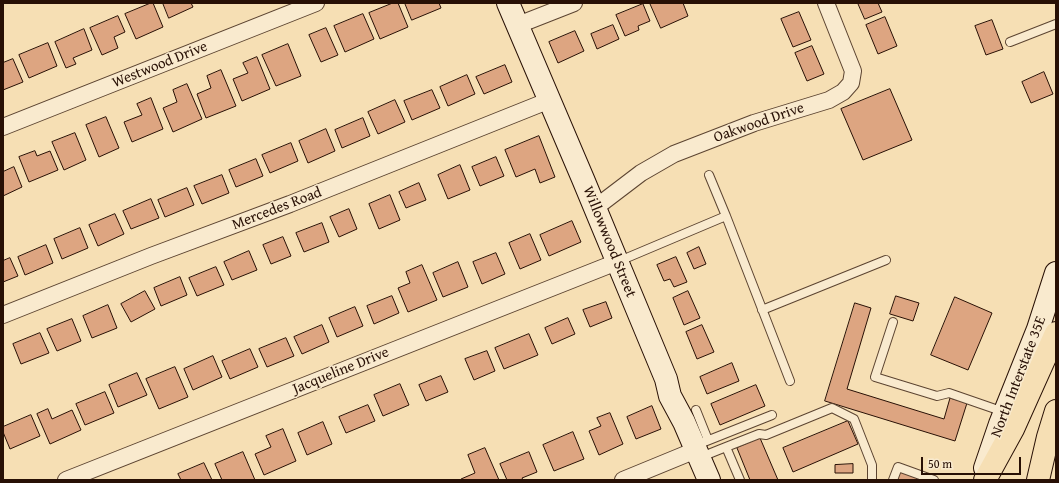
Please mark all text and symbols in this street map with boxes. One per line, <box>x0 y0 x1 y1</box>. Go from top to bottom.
street label: Westwood Drive <box>110 38 210 92</box>
street label: Oakwood Drive <box>711 99 807 147</box>
street label: Mercedes Road <box>230 184 324 234</box>
street label: Willowwood Street <box>578 184 640 300</box>
street label: North Interstate 35E <box>988 314 1050 440</box>
street label: Jacqueline Drive <box>290 343 392 399</box>
scale bar <box>923 449 1023 475</box>
text: 50 m <box>928 455 952 472</box>

